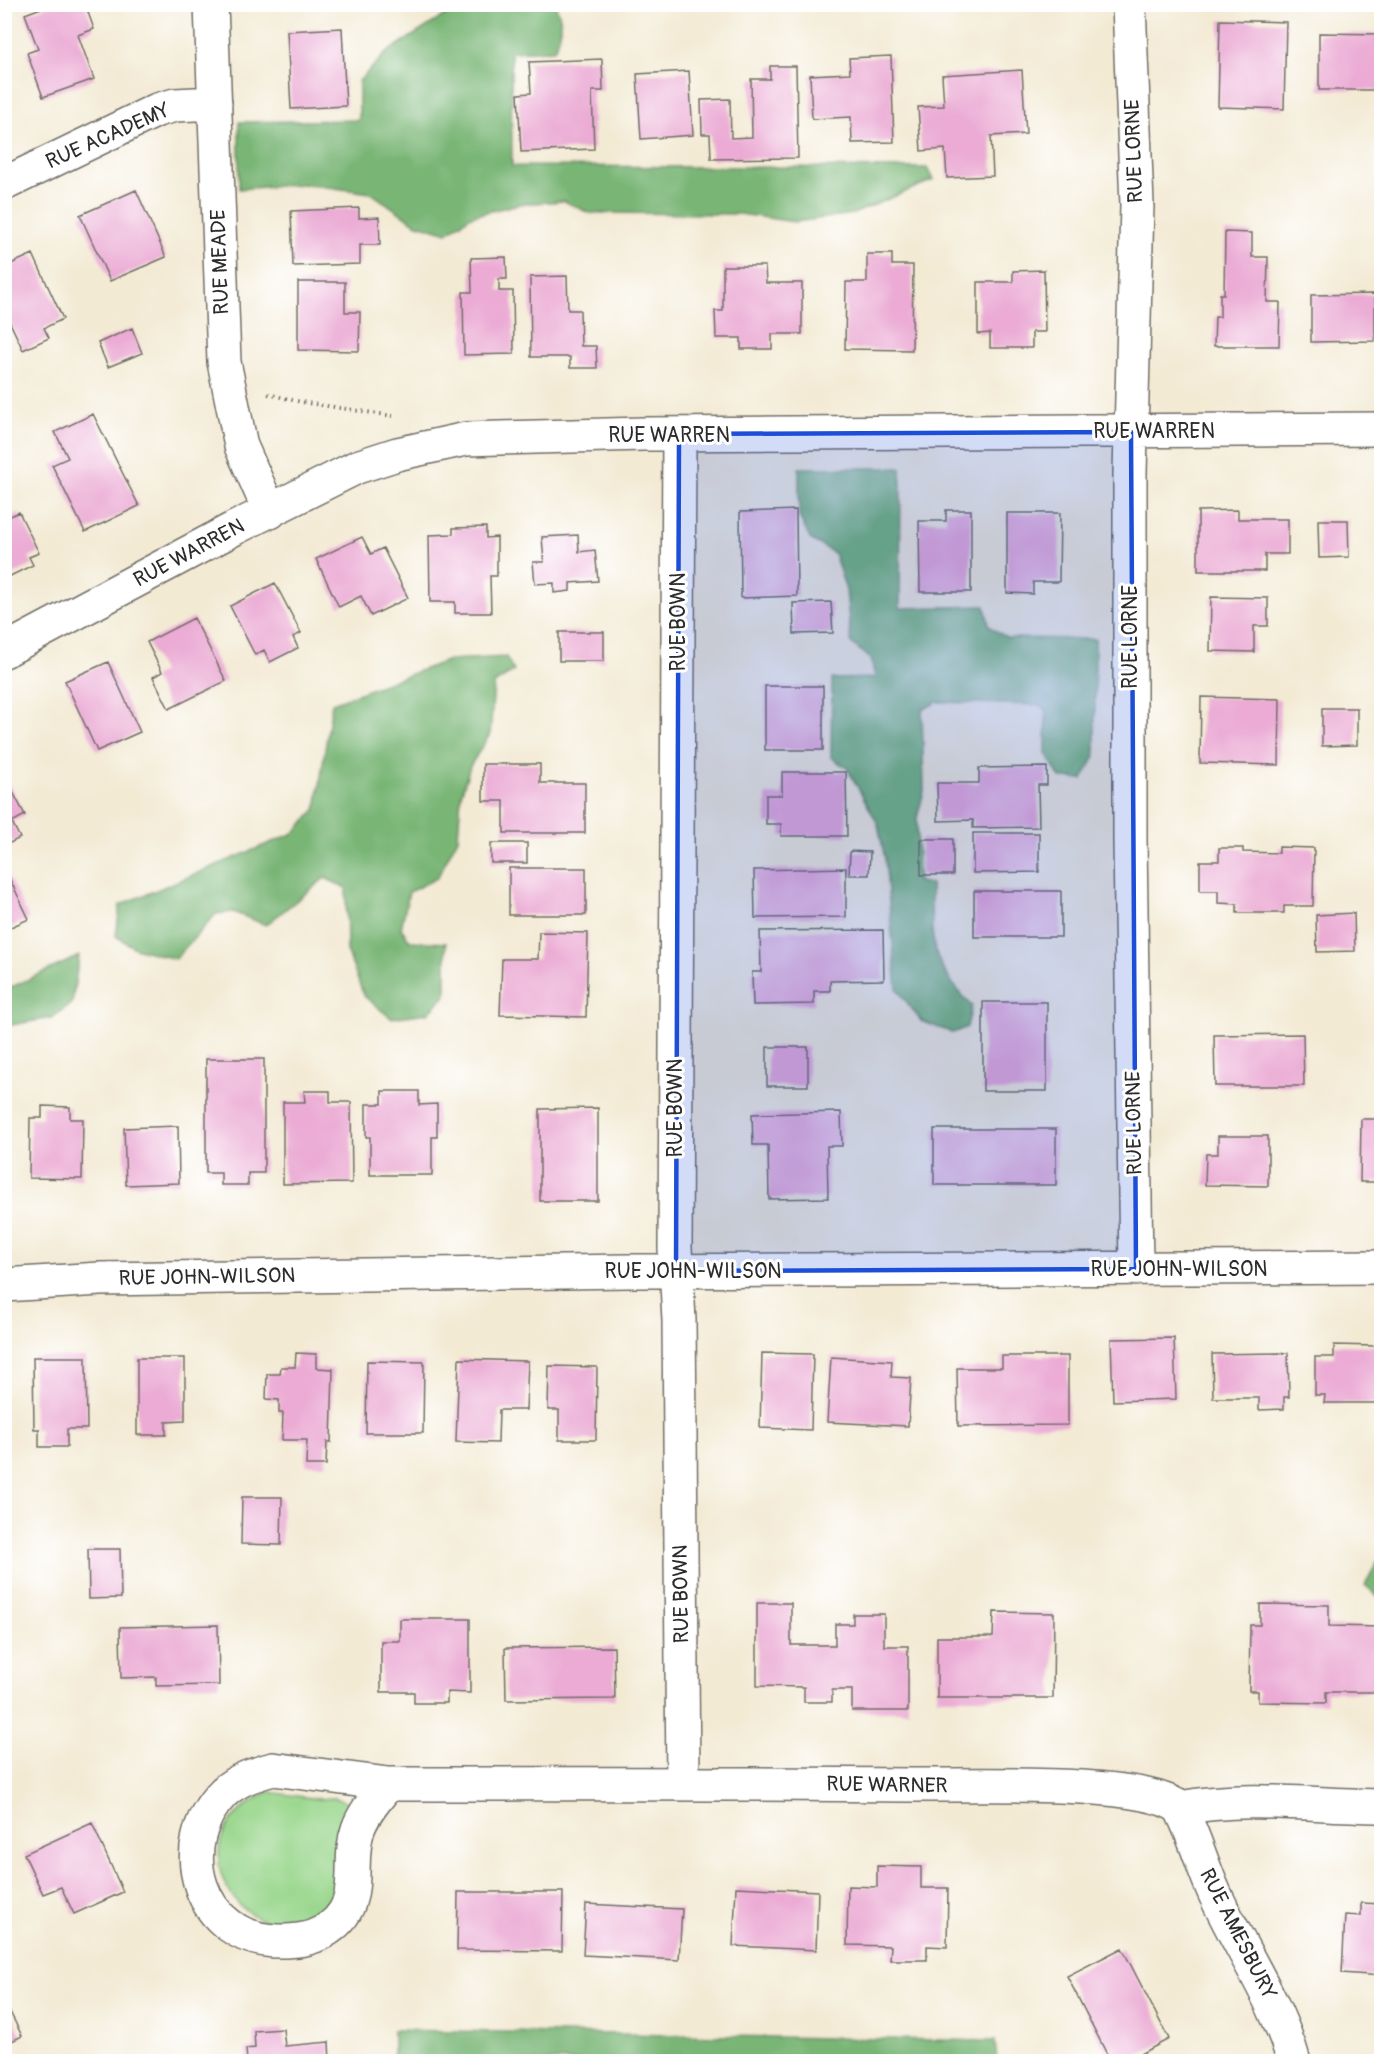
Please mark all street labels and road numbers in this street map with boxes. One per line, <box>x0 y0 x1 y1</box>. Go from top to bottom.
street label: RUE ACADEMY <box>42 97 174 175</box>
street label: RUE LORNE <box>1119 98 1149 203</box>
street label: RUE MEADE <box>205 209 235 315</box>
street label: RUE WARREN <box>1093 418 1215 445</box>
street label: RUE WARREN <box>608 422 730 449</box>
street label: RUE WARREN <box>129 513 249 593</box>
street label: RUE BOWN <box>665 573 692 671</box>
street label: RUE LORNE <box>1117 585 1144 689</box>
street label: RUE BOWN <box>662 1059 689 1157</box>
street label: RUE LORNE <box>1120 1071 1148 1175</box>
street label: RUE JOHN-WILSON <box>1091 1256 1267 1283</box>
street label: RUE JOHN-WILSON <box>605 1258 781 1285</box>
street label: RUE JOHN-WILSON <box>118 1262 296 1292</box>
street label: RUE BOWN <box>667 1544 695 1644</box>
street label: RUE WARNER <box>826 1770 948 1800</box>
street label: RUE AMESBURY <box>1193 1864 1283 2004</box>

